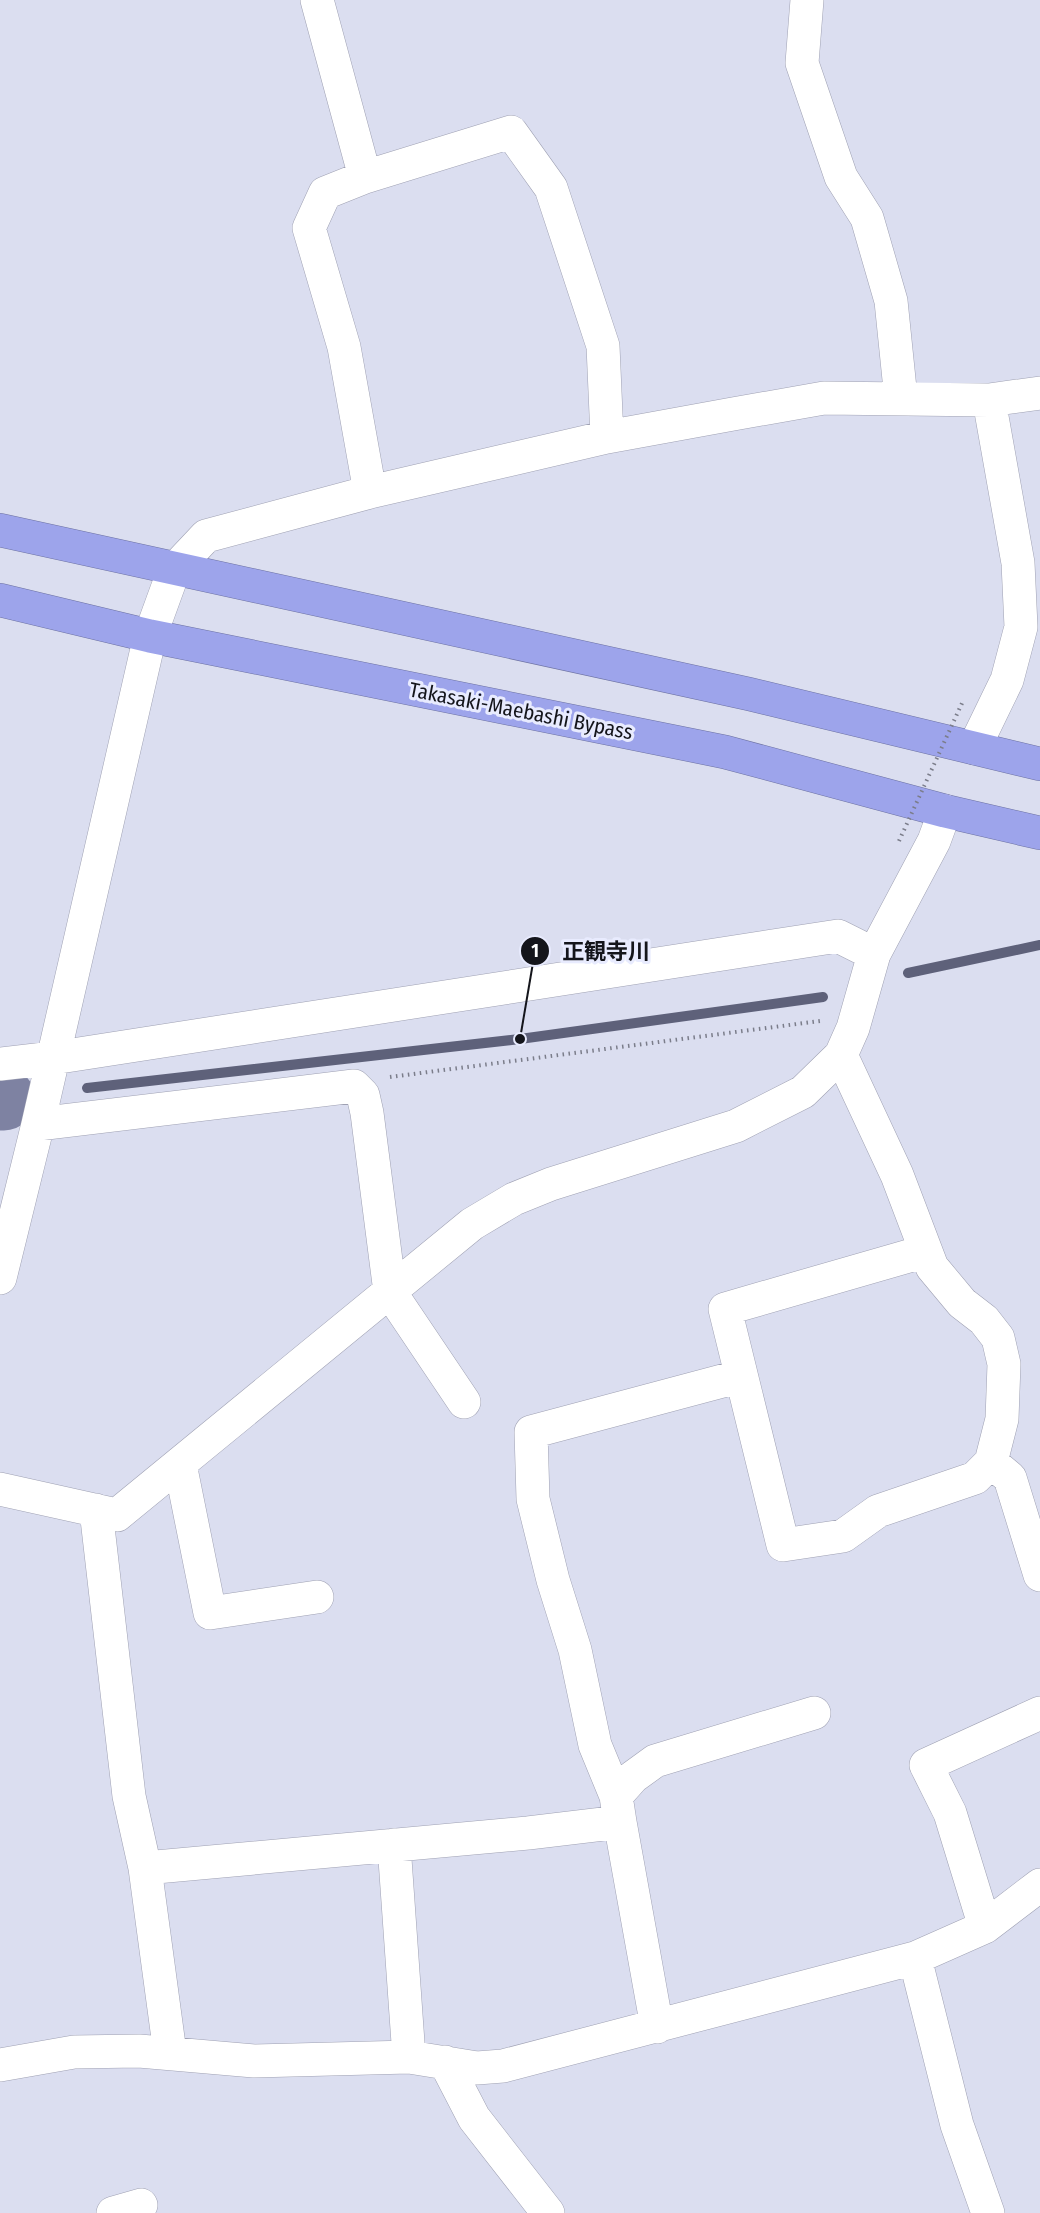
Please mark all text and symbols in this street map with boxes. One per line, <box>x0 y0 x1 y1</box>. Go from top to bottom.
street label: Takasaki-Maebashi Bypass <box>407 677 635 745</box>
callout: 正観寺川 <box>520 931 662 971</box>
text: 正観寺川 <box>562 938 650 965</box>
text: 1 <box>531 940 539 962</box>

